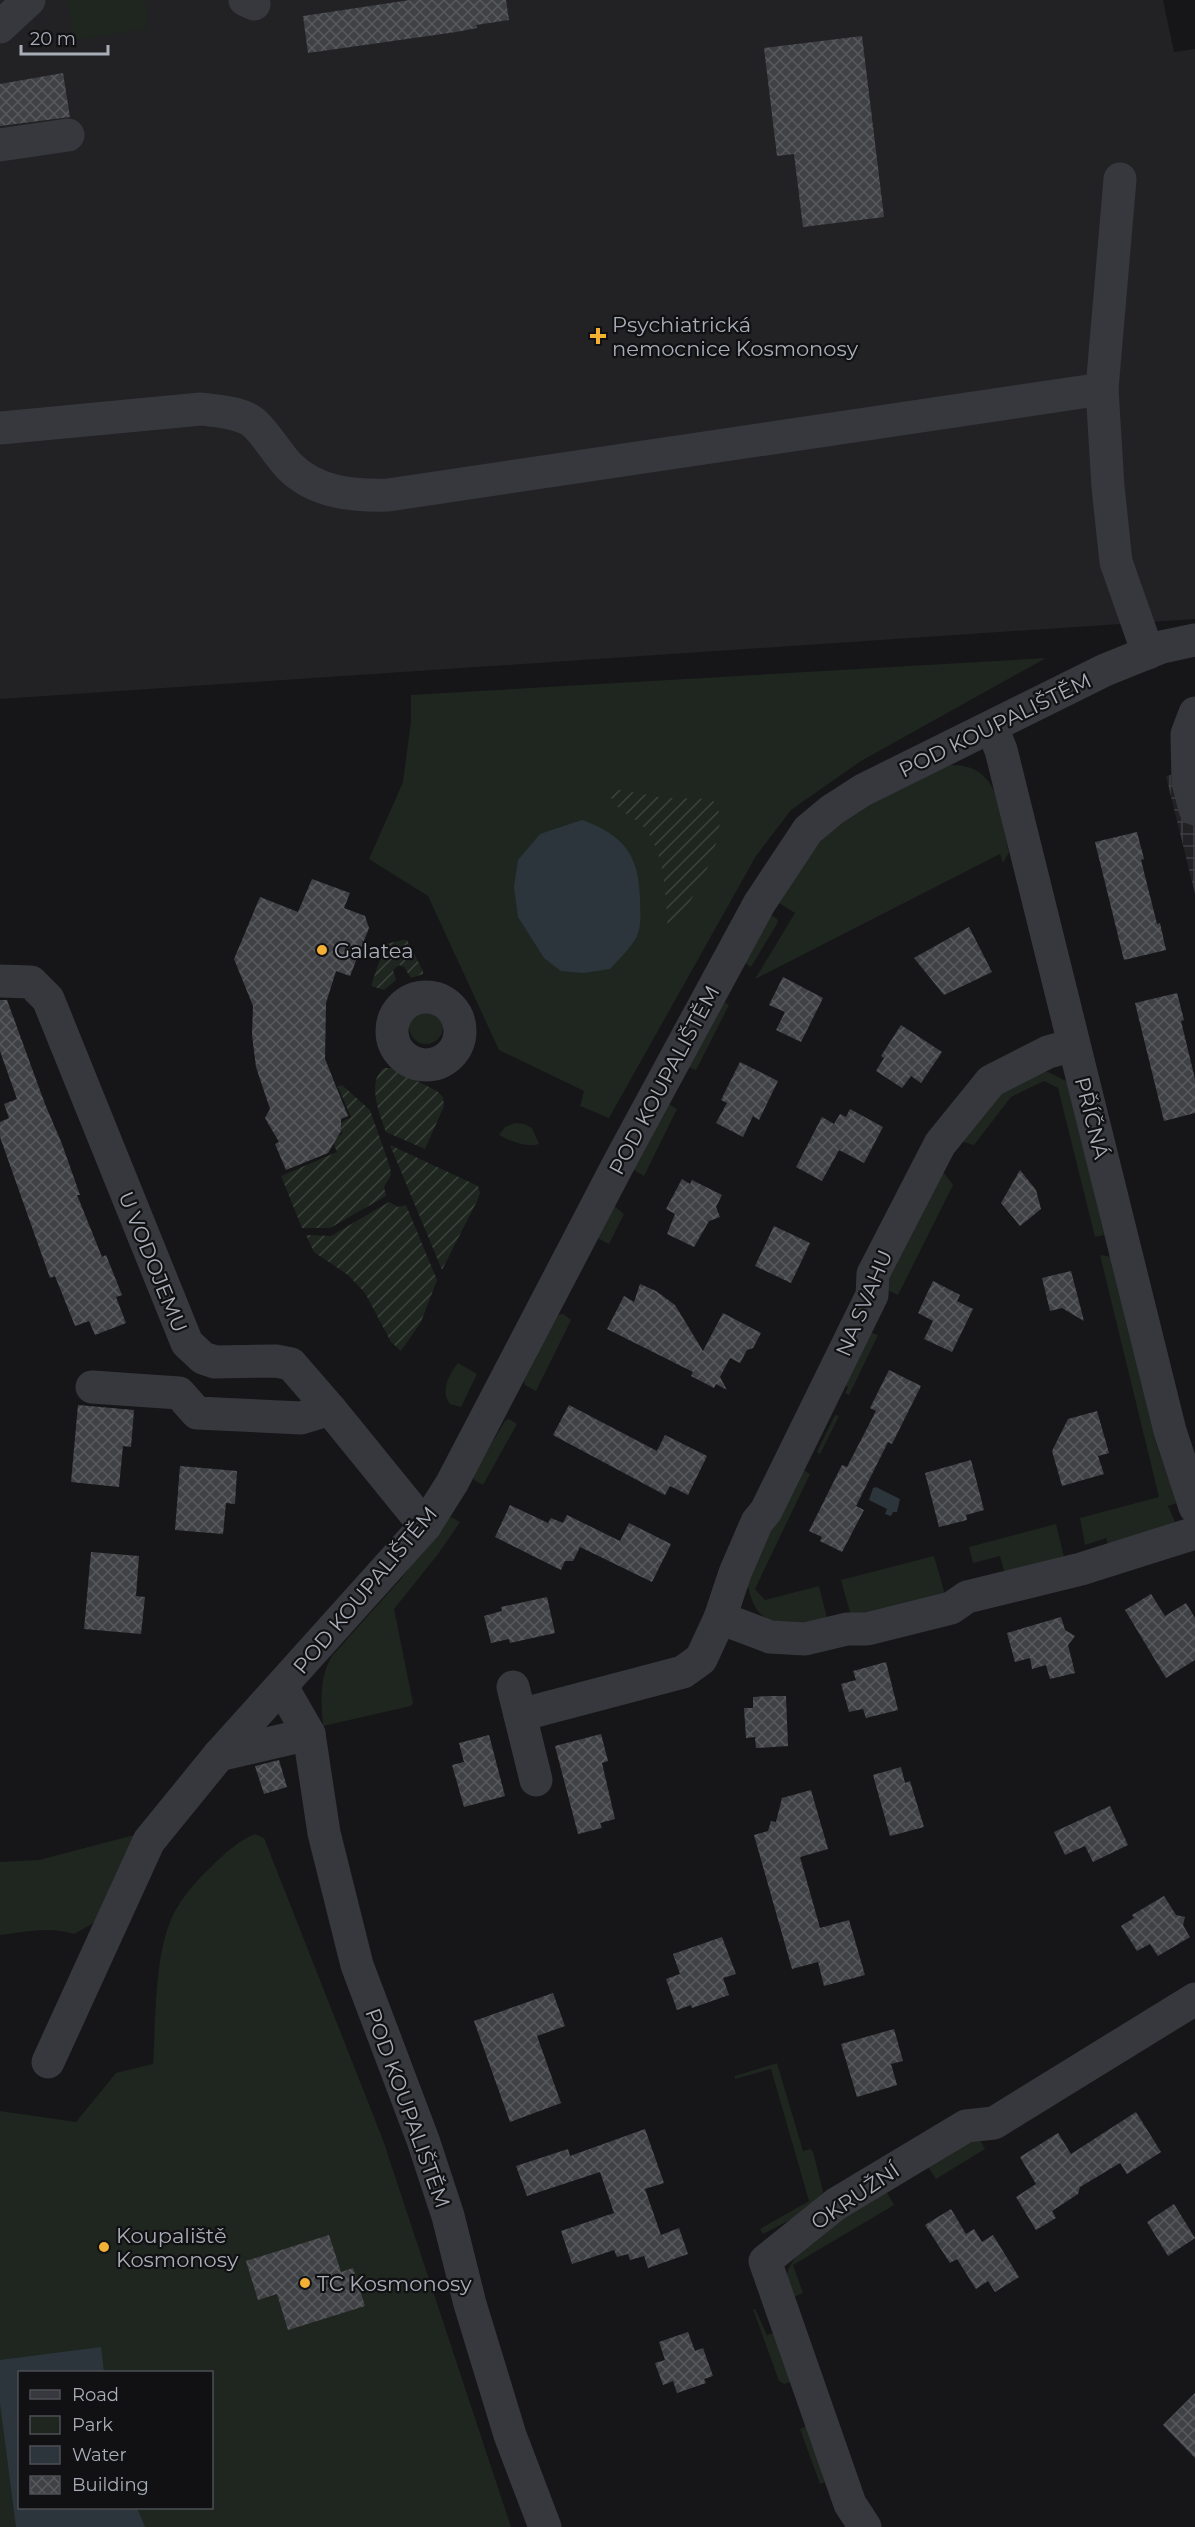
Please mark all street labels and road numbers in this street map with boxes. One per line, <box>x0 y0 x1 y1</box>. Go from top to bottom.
street label: POD KOUPALIŠTĚM <box>895 668 1095 782</box>
street label: POD KOUPALIŠTĚM <box>604 981 724 1179</box>
street label: PŘÍČNÁ <box>1070 1074 1114 1162</box>
street label: U VODOJEMU <box>113 1188 193 1336</box>
street label: NA SVAHU <box>830 1246 898 1360</box>
street label: POD KOUPALIŠTĚM <box>288 1501 442 1679</box>
street label: POD KOUPALIŠTĚM <box>360 2005 456 2211</box>
street label: OKRUŽNÍ <box>806 2157 905 2235</box>

